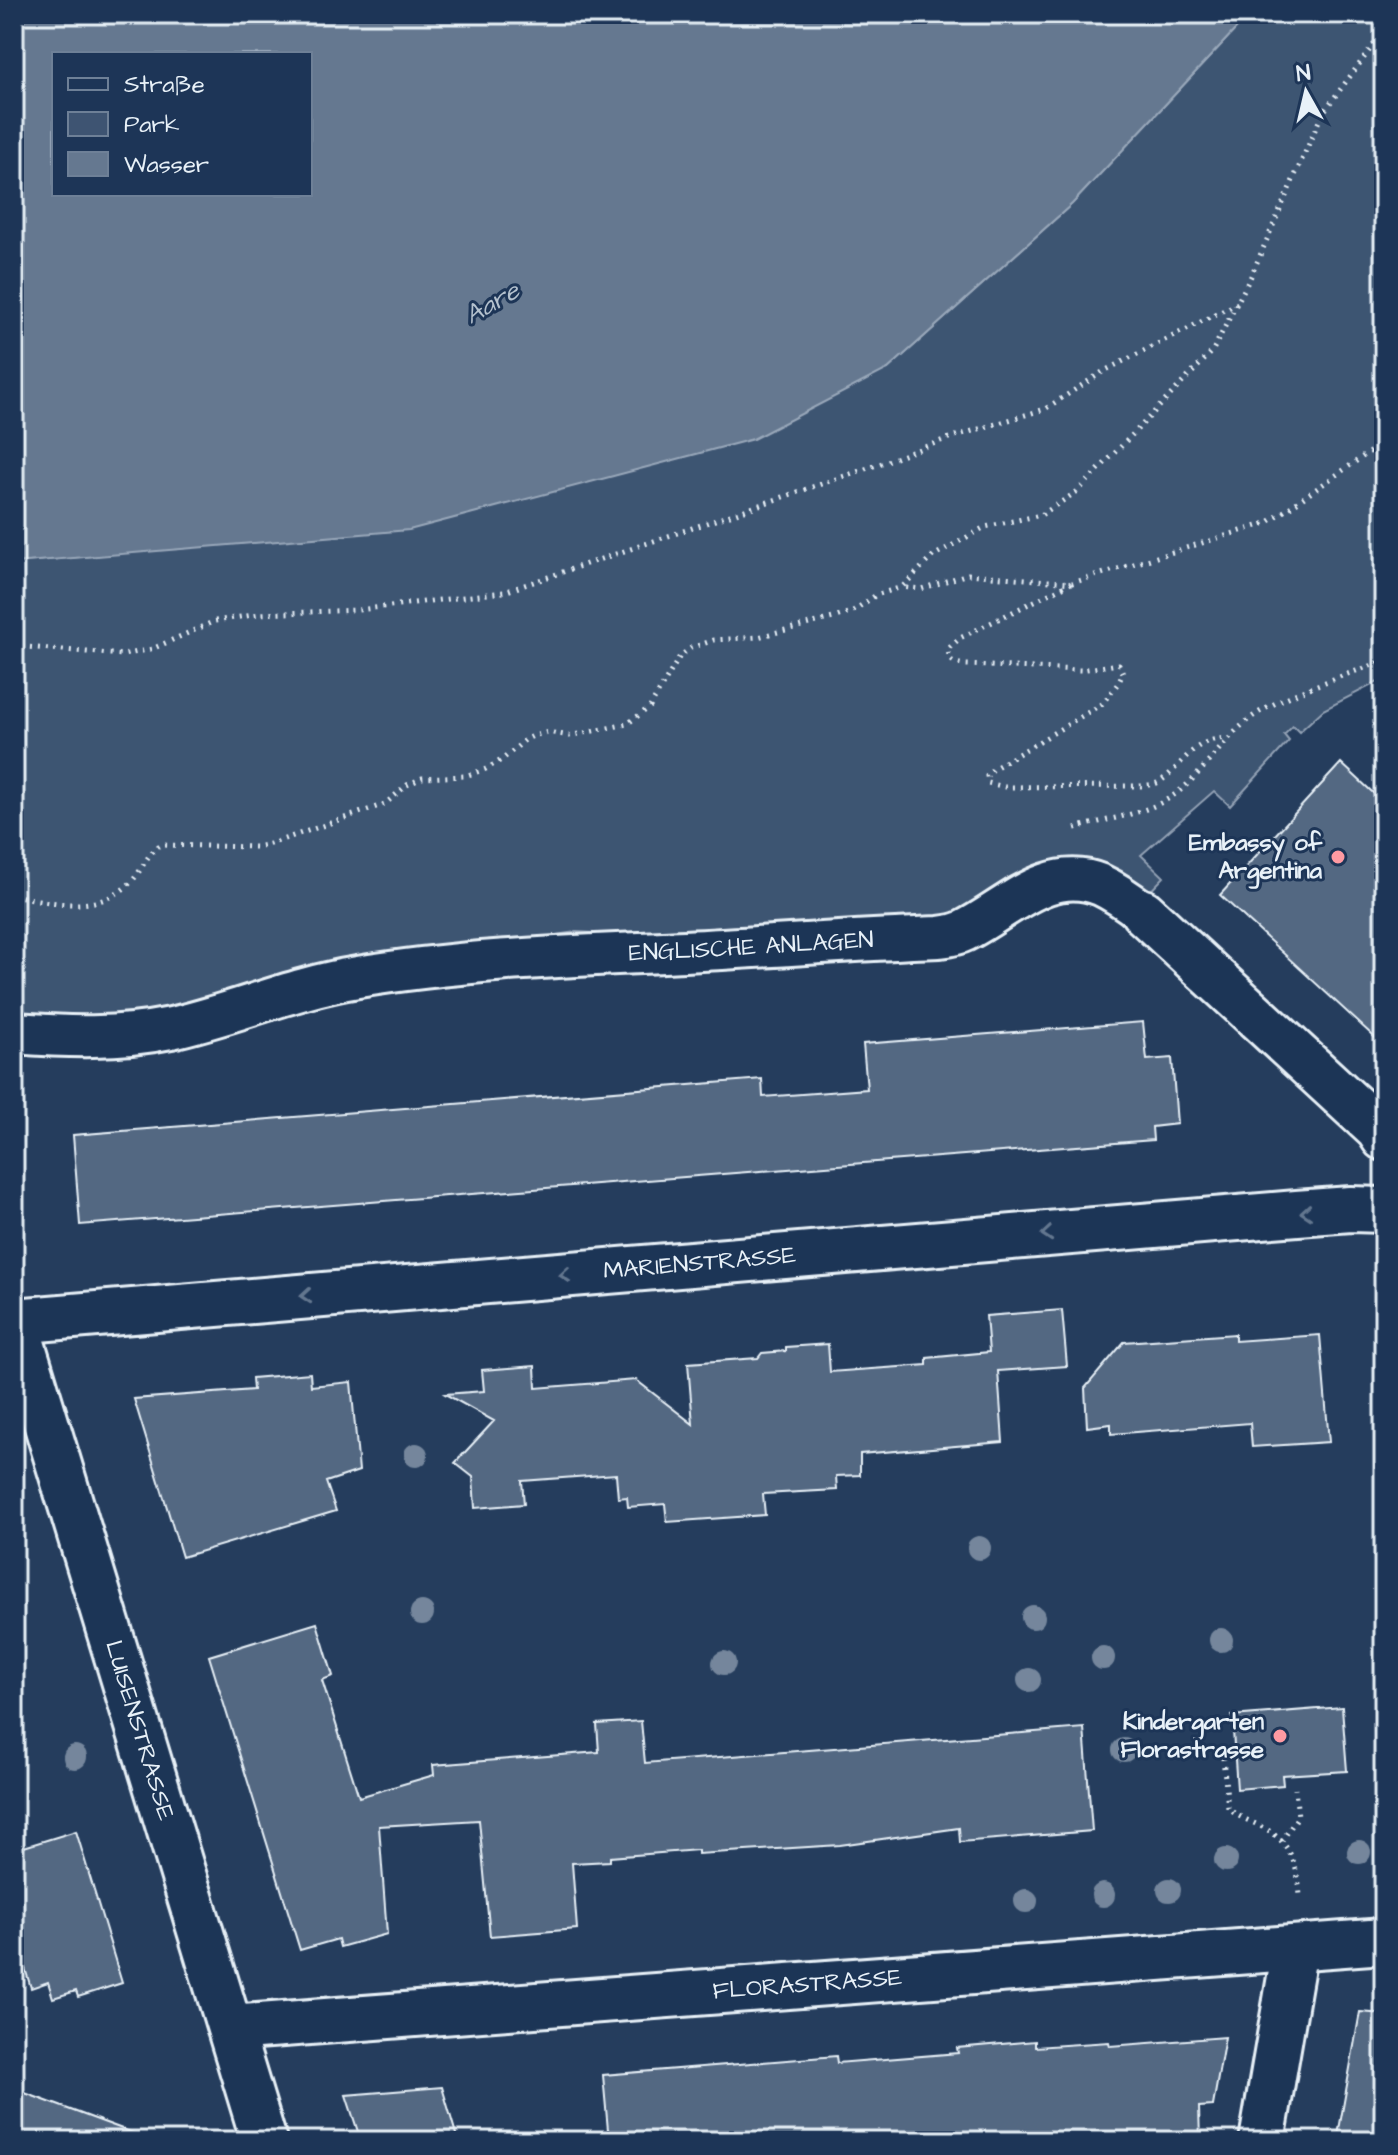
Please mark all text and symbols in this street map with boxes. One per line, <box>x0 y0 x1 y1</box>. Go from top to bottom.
legend <box>52 52 312 196</box>
north arrow <box>1266 52 1346 132</box>
text: N <box>1294 57 1313 90</box>
text: Straße <box>124 68 205 102</box>
text: Park <box>124 108 180 142</box>
text: Wasser <box>124 148 209 182</box>
water label: Aare <box>458 272 528 333</box>
place label: Embassy of Argentina <box>1189 826 1323 889</box>
marker: Embassy of Argentina <box>1329 848 1347 866</box>
street label: ENGLISCHE ANLAGEN <box>628 923 874 970</box>
one-way arrow <box>1299 1203 1312 1220</box>
one-way arrow <box>1040 1225 1053 1242</box>
street label: MARIENSTRASSE <box>602 1238 797 1288</box>
one-way arrow <box>558 1266 571 1283</box>
one-way arrow <box>299 1288 312 1305</box>
street label: LUISENSTRASSE <box>96 1636 183 1824</box>
place label: Kindergarten Florastrasse <box>1120 1705 1264 1767</box>
marker: Kindergarten Florastrasse <box>1271 1727 1289 1745</box>
street label: FLORASTRASSE <box>711 1960 903 2009</box>

